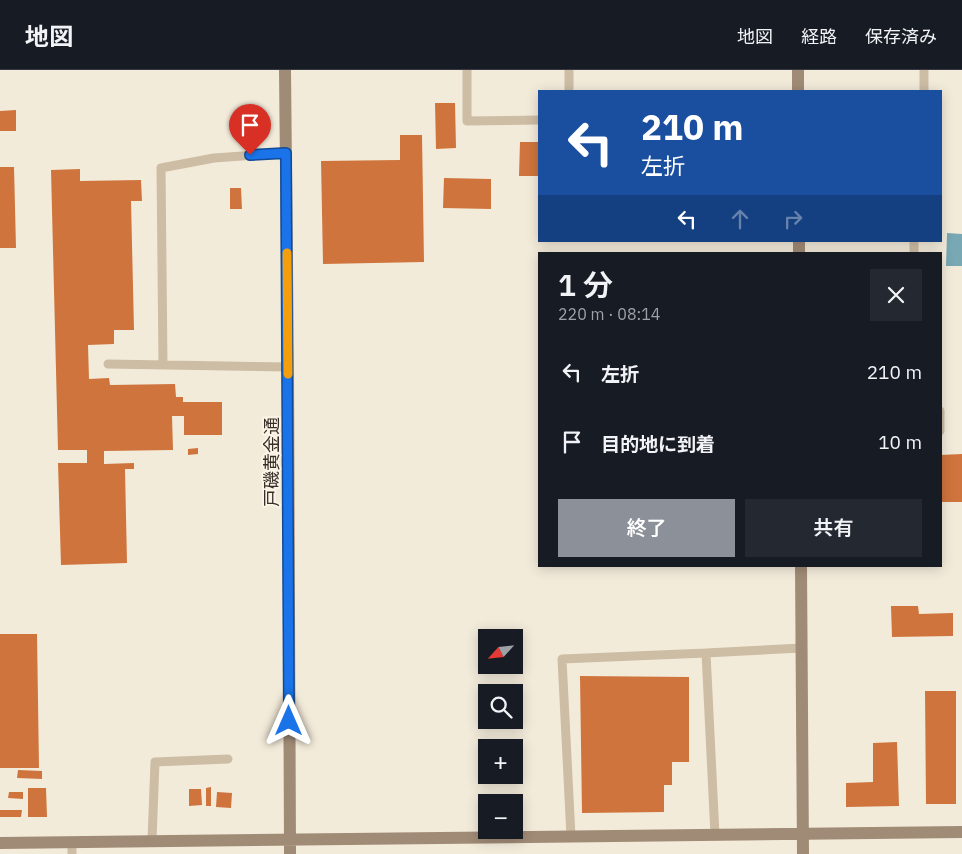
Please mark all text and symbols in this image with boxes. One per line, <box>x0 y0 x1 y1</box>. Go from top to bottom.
text: 地図 <box>25 20 73 52</box>
text: 地図 <box>737 25 773 48</box>
text: 経路 <box>801 25 837 48</box>
text: 保存済み <box>865 25 937 48</box>
pin <box>229 104 271 155</box>
text: 210 m <box>641 104 744 150</box>
icon: left <box>558 110 623 175</box>
icon: arrive <box>236 111 264 139</box>
text: 左折 <box>641 151 685 180</box>
icon: left <box>673 205 701 233</box>
icon: ahead <box>726 205 754 233</box>
icon: right <box>779 205 807 233</box>
text: 1 分 <box>558 265 613 304</box>
button: close <box>870 269 922 321</box>
text: 220 m · 08:14 <box>558 304 660 324</box>
icon: left <box>558 358 586 386</box>
text: 210 m <box>867 360 922 384</box>
text: 左折 <box>601 362 639 386</box>
street label: 戸磯黄金通 <box>260 417 283 507</box>
icon: arrive <box>558 428 586 456</box>
text: 10 m <box>878 430 922 454</box>
text: 目的地に到着 <box>601 432 715 456</box>
button: 終了 <box>558 499 735 557</box>
button: 共有 <box>745 499 922 557</box>
north arrow <box>478 629 522 674</box>
map controls <box>478 629 523 839</box>
button: search <box>478 684 523 729</box>
position arrow <box>262 694 314 746</box>
button: + <box>478 739 523 784</box>
button: − <box>478 794 523 839</box>

